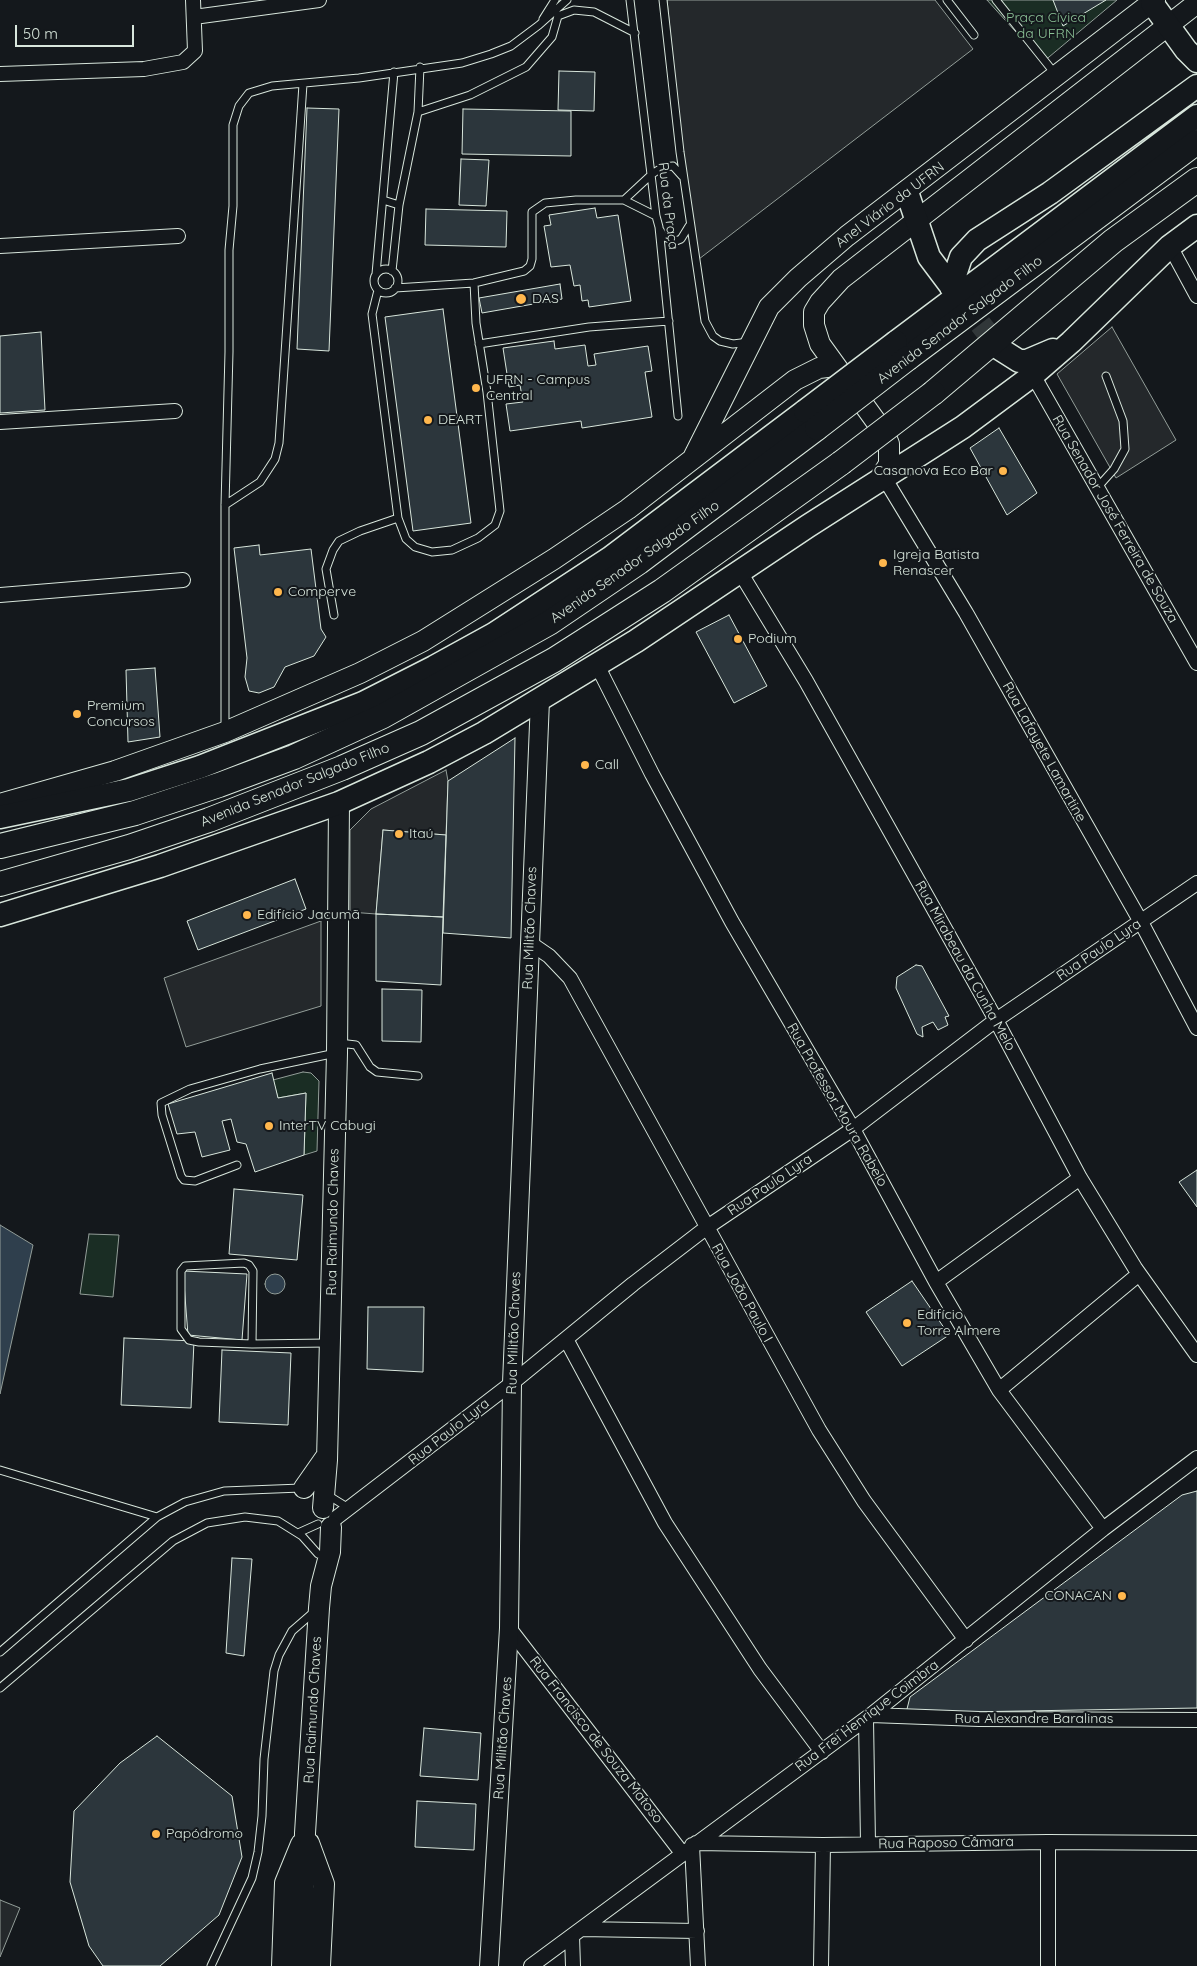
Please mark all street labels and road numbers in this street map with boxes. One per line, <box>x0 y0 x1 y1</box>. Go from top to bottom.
street label: Anel Viário da UFRN <box>832 159 948 251</box>
street label: Rua da Praça <box>654 161 682 251</box>
street label: Avenida Senador Salgado Filho <box>874 252 1046 388</box>
street label: Rua Senador José Ferreira de Souza <box>1048 412 1182 626</box>
street label: Avenida Senador Salgado Filho <box>547 497 723 627</box>
street label: Rua Lafayete Lamartine <box>998 679 1090 825</box>
street label: Avenida Senador Salgado Filho <box>198 739 392 831</box>
street label: Rua Militão Chaves <box>519 866 541 990</box>
street label: Rua Mirabeau da Cunha Melo <box>911 878 1019 1054</box>
street label: Rua Paulo Lyra <box>1054 916 1144 984</box>
street label: Rua Professor Moura Rabelo <box>783 1020 891 1190</box>
street label: Rua Raimundo Chaves <box>323 1148 343 1296</box>
street label: Rua Paulo Lyra <box>725 1151 815 1219</box>
street label: Rua João Paulo I <box>708 1241 776 1345</box>
street label: Rua Militão Chaves <box>503 1271 525 1395</box>
street label: Rua Paulo Lyra <box>405 1395 493 1469</box>
street label: Rua Raimundo Chaves <box>301 1636 325 1784</box>
street label: Rua Francisco de Souza Matoso <box>526 1653 666 1827</box>
street label: Rua Frei Henrique Coimbra <box>792 1657 942 1775</box>
street label: Rua Militão Chaves <box>490 1676 516 1800</box>
street label: Rua Alexandre Baralinas <box>955 1711 1113 1727</box>
street label: Rua Raposo Câmara <box>878 1833 1014 1853</box>

